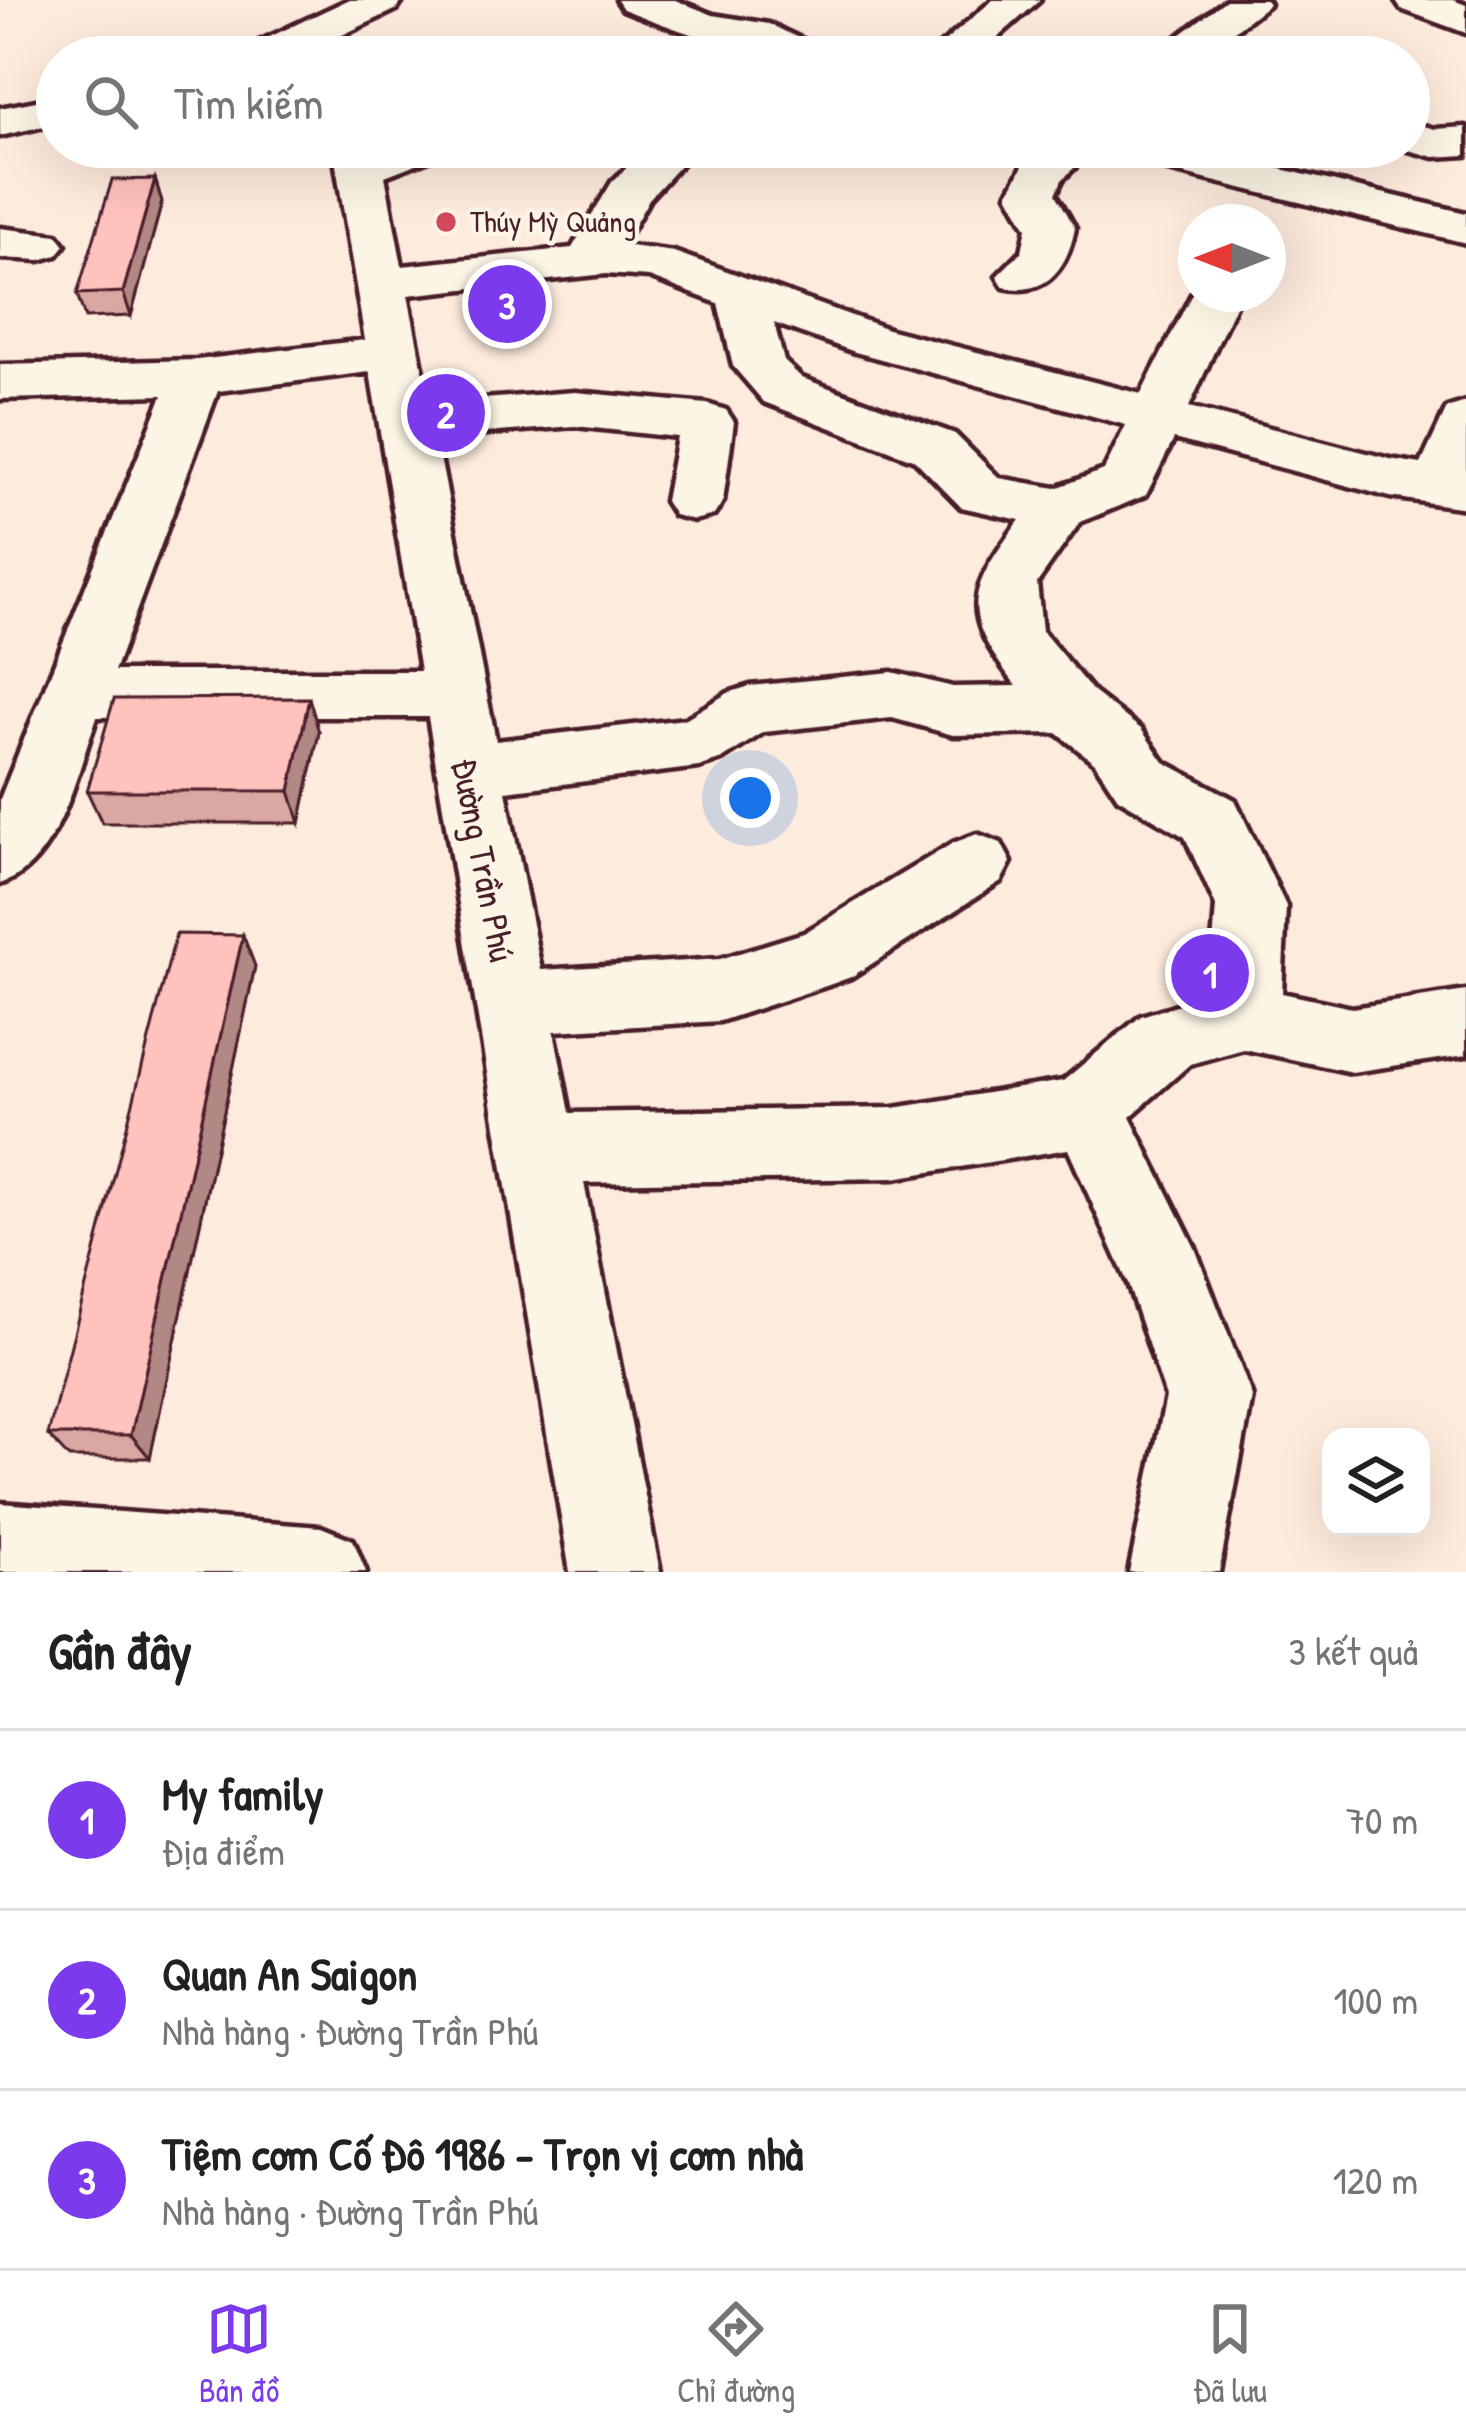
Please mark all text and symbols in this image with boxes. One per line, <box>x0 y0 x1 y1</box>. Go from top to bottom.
search box <box>36 36 1430 168</box>
icon: search <box>78 69 144 135</box>
text: Tìm kiếm <box>174 72 323 133</box>
place label: Thúy Mỳ Quảng <box>470 201 636 241</box>
north arrow <box>1178 204 1286 312</box>
marker: Thúy Mỳ Quảng <box>433 209 459 235</box>
pin: 3 <box>468 259 546 349</box>
pin: 2 <box>407 368 485 458</box>
street label: Đường Trần Phú <box>441 754 528 965</box>
your location <box>720 768 780 828</box>
pin: 1 <box>1171 928 1249 1018</box>
map controls <box>1322 1428 1430 1536</box>
button: layers <box>1322 1428 1430 1536</box>
text: Gần đây <box>48 1616 192 1685</box>
text: 3 kết quả <box>1289 1624 1418 1677</box>
text: My family <box>162 1763 324 1824</box>
text: 1 <box>80 1793 94 1846</box>
text: 70 m <box>1346 1793 1418 1846</box>
text: Địa điểm <box>162 1824 285 1877</box>
text: Quan An Saigon <box>162 1943 417 2004</box>
text: 2 <box>78 1973 96 2026</box>
text: 100 m <box>1333 1973 1418 2026</box>
text: Nhà hàng · Đường Trần Phú <box>162 2004 538 2057</box>
text: Tiệm cơm Cố Đô 1986 - Trọn vị cơm nhà <box>162 2123 803 2184</box>
text: 3 <box>78 2153 96 2206</box>
text: 120 m <box>1333 2153 1418 2206</box>
text: Nhà hàng · Đường Trần Phú <box>162 2184 538 2237</box>
tab: Bản đồ <box>199 2296 279 2412</box>
tab: Chỉ đường <box>677 2296 795 2412</box>
tab: Đã lưu <box>1193 2296 1267 2412</box>

